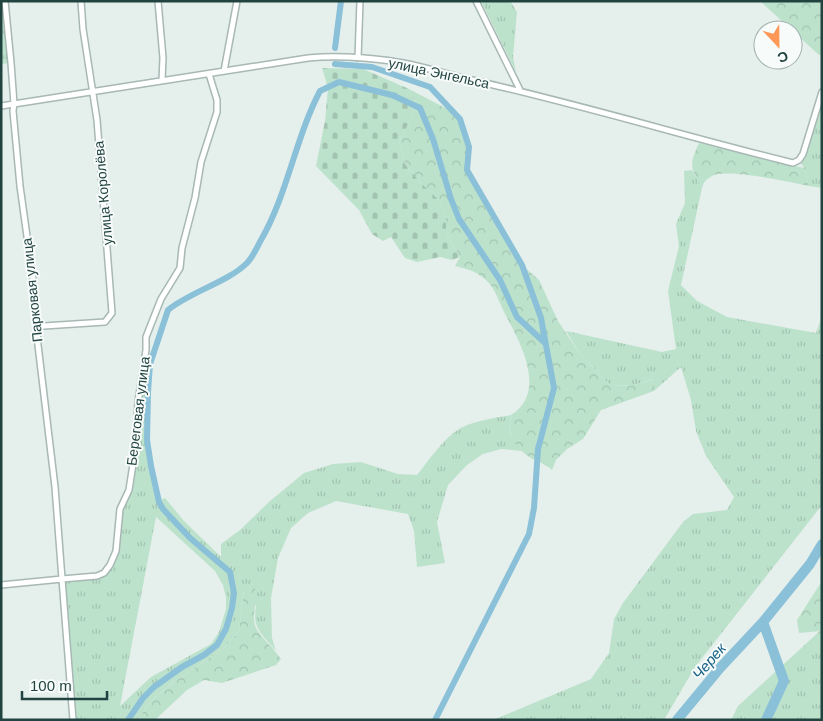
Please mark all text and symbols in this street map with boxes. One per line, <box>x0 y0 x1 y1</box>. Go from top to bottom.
north arrow <box>753 20 803 70</box>
text: С <box>775 48 791 66</box>
street label: улица Энгельса <box>387 55 491 92</box>
street label: улица Королёва <box>90 140 116 246</box>
street label: Парковая улица <box>19 237 45 343</box>
street label: Береговая улица <box>123 355 153 467</box>
water label: Черек <box>689 639 730 683</box>
scale bar <box>22 668 108 700</box>
text: 100 m <box>30 677 72 694</box>

